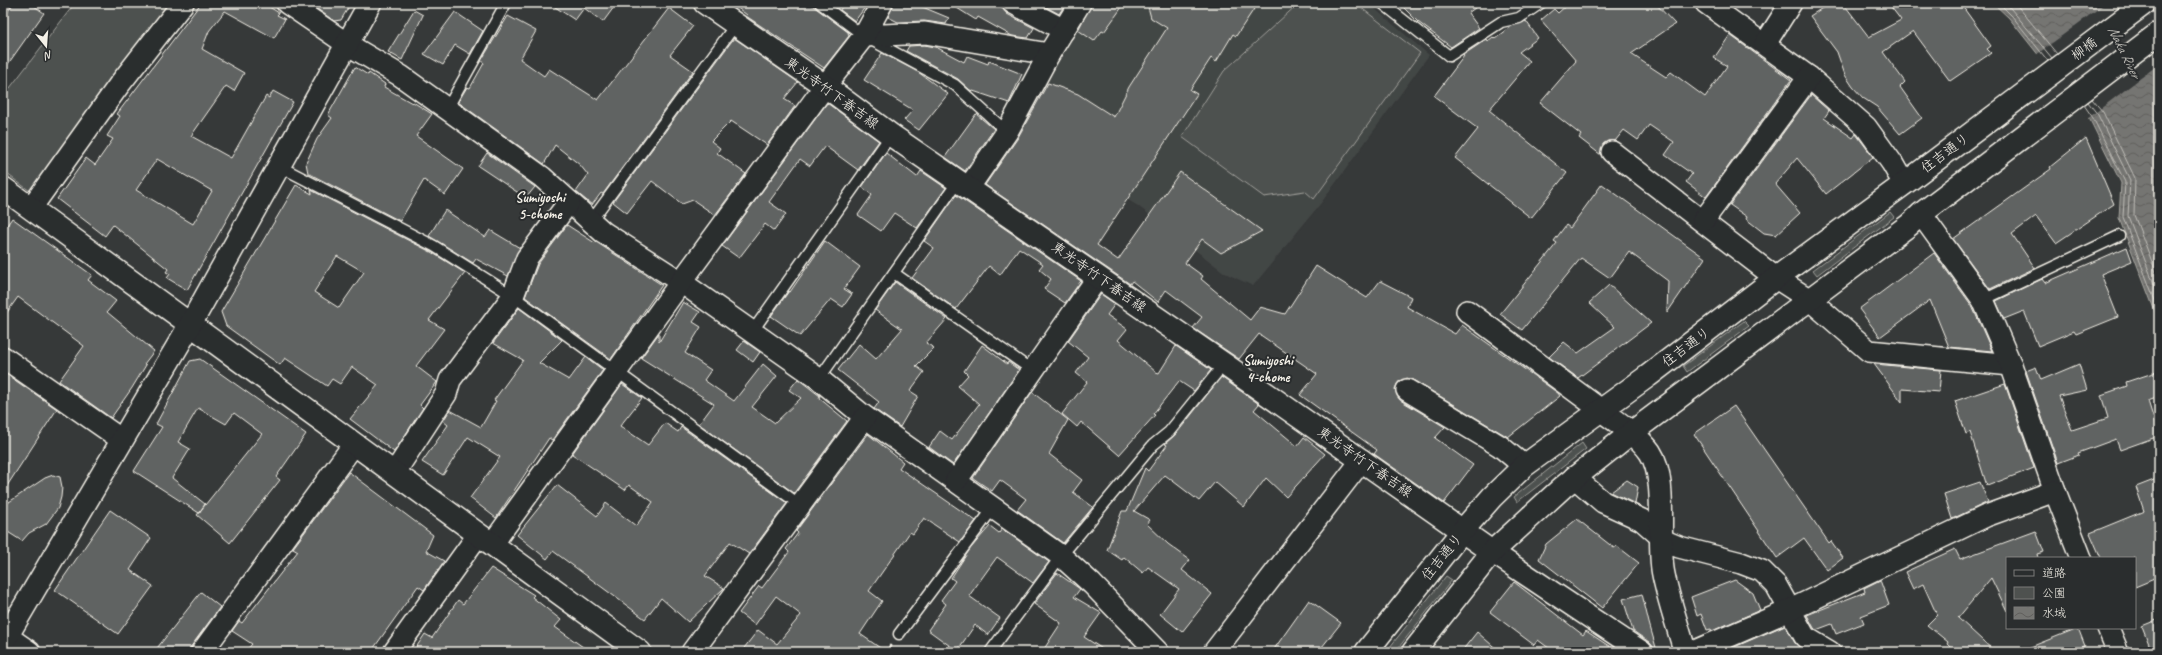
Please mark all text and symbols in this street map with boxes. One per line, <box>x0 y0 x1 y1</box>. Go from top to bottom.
water label: Naka River <box>2103 23 2146 84</box>
north arrow <box>26 26 66 66</box>
street label: 柳橋 <box>2068 34 2100 64</box>
text: N <box>42 48 54 64</box>
street label: 東光寺竹下春吉線 <box>782 53 882 133</box>
street label: 住吉通り <box>1918 129 1972 177</box>
district label: Sumiyoshi 5-chome <box>515 188 567 224</box>
street label: 東光寺竹下春吉線 <box>1048 238 1150 316</box>
street label: 住吉通り <box>1659 323 1713 371</box>
district label: Sumiyoshi 4-chome <box>1243 351 1295 387</box>
street label: 東光寺竹下春吉線 <box>1314 423 1416 501</box>
street label: 住吉通り <box>1418 530 1466 584</box>
legend <box>2006 557 2136 629</box>
text: 道路 <box>2042 565 2066 581</box>
text: 公園 <box>2042 585 2066 601</box>
text: 水域 <box>2042 605 2066 621</box>

